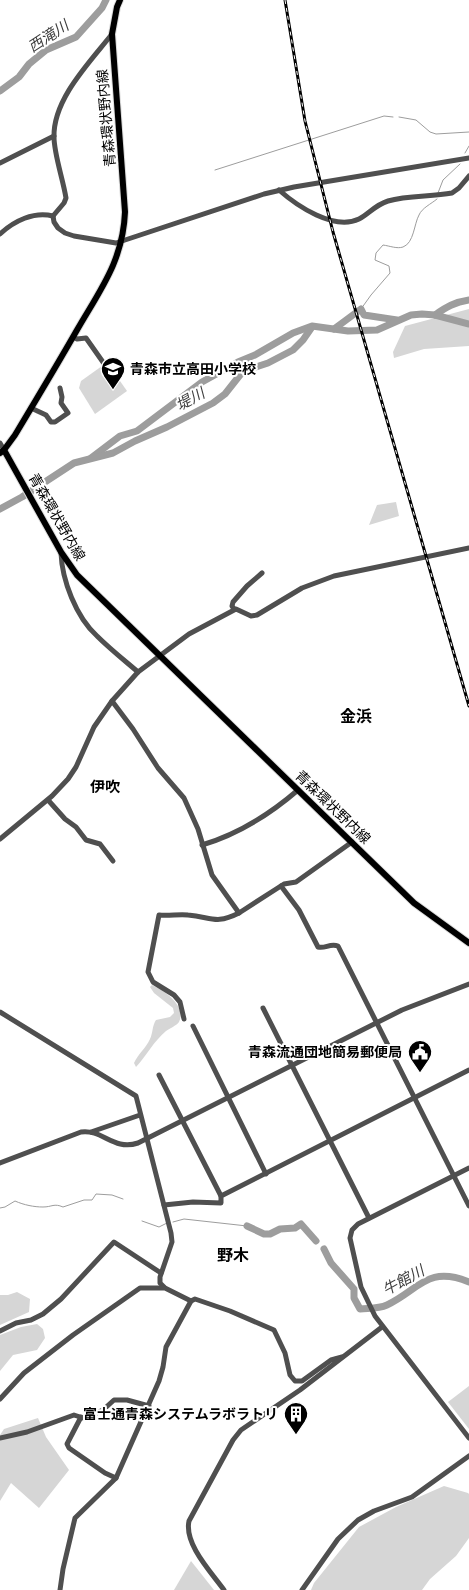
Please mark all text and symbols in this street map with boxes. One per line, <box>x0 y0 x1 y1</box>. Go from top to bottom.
water label: 西滝川 <box>23 14 74 57</box>
street label: 青森環状野内線 <box>92 68 120 168</box>
school or university icon: 青森市立高田小学校 <box>100 356 126 390</box>
place label: 青森市立高田小学校 <box>130 359 256 379</box>
water label: 堤川 <box>172 382 210 415</box>
street label: 青森環状野内線 <box>24 470 90 564</box>
district label: 金浜 <box>340 705 372 728</box>
street label: 青森環状野内線 <box>291 766 375 848</box>
district label: 伊吹 <box>90 776 120 797</box>
public building icon: 青森流通団地簡易郵便局 <box>407 1039 433 1073</box>
place label: 青森流通団地簡易郵便局 <box>248 1042 402 1062</box>
district label: 野木 <box>217 1244 249 1267</box>
water label: 牛館川 <box>378 1259 430 1300</box>
building icon: 富士通青森システムラボラトリ <box>283 1401 309 1435</box>
place label: 富士通青森システムラボラトリ <box>83 1404 278 1424</box>

